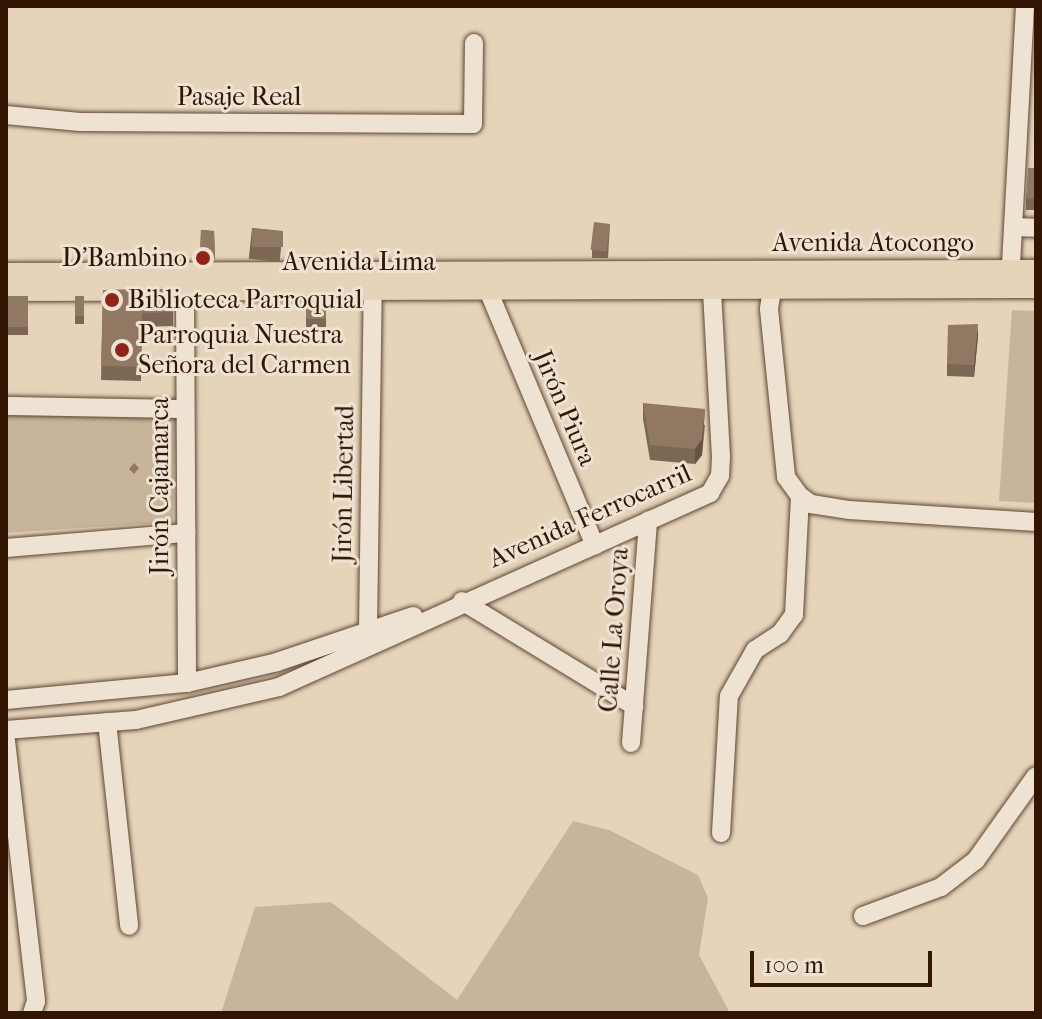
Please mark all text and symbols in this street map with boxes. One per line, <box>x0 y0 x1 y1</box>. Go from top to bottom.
street label: Pasaje Real <box>177 81 301 113</box>
street label: Avenida Atocongo <box>772 227 974 259</box>
place label: D'Bambino <box>62 242 187 274</box>
street label: Avenida Lima <box>283 246 435 278</box>
marker: D'Bambino <box>194 249 212 267</box>
place label: Biblioteca Parroquial <box>128 284 362 316</box>
marker: Biblioteca Parroquial <box>103 291 121 309</box>
place label: Parroquia Nuestra Señora del Carmen <box>138 319 351 380</box>
marker: Parroquia Nuestra Señora del Carmen <box>113 341 131 359</box>
street label: Jirón Piura <box>527 345 603 471</box>
street label: Jirón Cajamarca <box>144 397 176 575</box>
street label: Jirón Libertad <box>327 405 361 563</box>
street label: Avenida Ferrocarril <box>484 457 696 575</box>
street label: Calle La Oroya <box>593 547 635 713</box>
scale bar <box>754 935 936 985</box>
text: 100 m <box>764 951 824 979</box>

